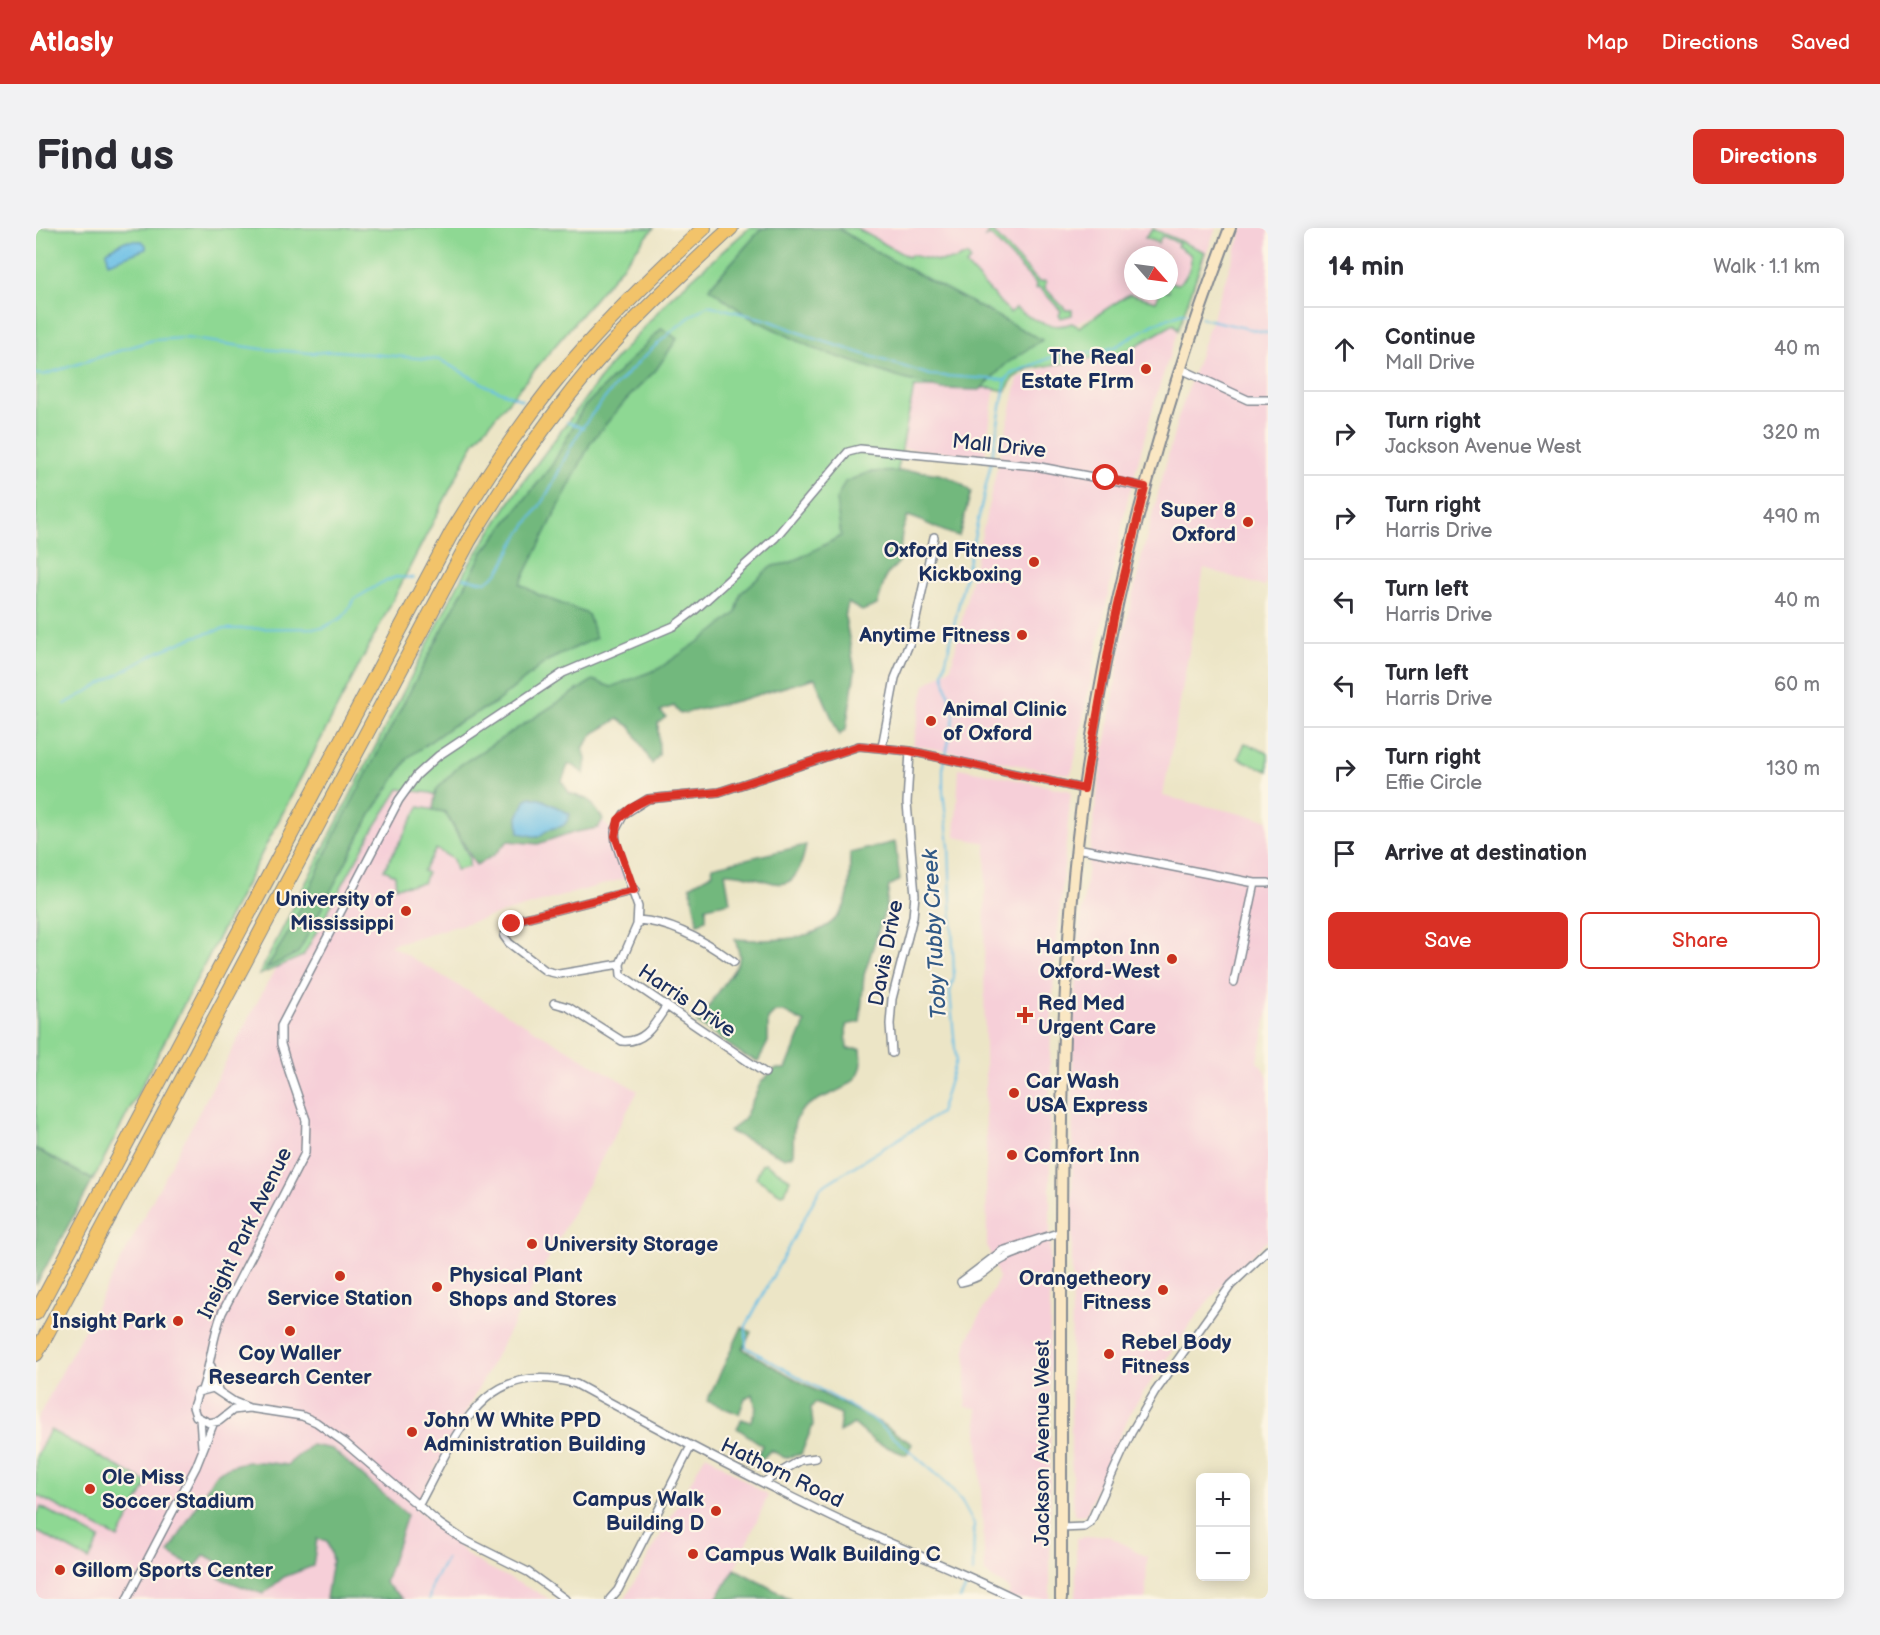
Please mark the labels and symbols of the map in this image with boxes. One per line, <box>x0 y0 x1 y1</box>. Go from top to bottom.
north arrow <box>1124 246 1178 300</box>
place label: The Real Estate FIrm <box>1021 345 1134 394</box>
marker: The Real Estate FIrm <box>1139 362 1153 376</box>
street label: Mall Drive <box>951 429 1047 463</box>
route start <box>1092 464 1118 490</box>
place label: Super 8 Oxford <box>1161 498 1236 547</box>
marker: Super 8 Oxford <box>1241 515 1255 529</box>
place label: Oxford Fitness Kickboxing <box>884 538 1022 587</box>
marker: Oxford Fitness Kickboxing <box>1027 555 1041 569</box>
place label: Anytime Fitness <box>858 623 1010 648</box>
marker: Anytime Fitness <box>1015 628 1029 642</box>
place label: Animal Clinic of Oxford <box>942 697 1067 746</box>
marker: Animal Clinic of Oxford <box>924 714 938 728</box>
water label: Toby Tubby Creek <box>917 847 953 1020</box>
place label: University of Mississippi <box>275 887 395 936</box>
street label: Davis Drive <box>863 898 909 1008</box>
marker: University of Mississippi <box>399 904 413 918</box>
route end <box>498 910 524 936</box>
place label: Hampton Inn Oxford-West <box>1036 935 1160 984</box>
marker: Hampton Inn Oxford-West <box>1165 952 1179 966</box>
street label: Harris Drive <box>633 959 741 1043</box>
place label: Red Med Urgent Care <box>1038 991 1156 1040</box>
marker: Red Med Urgent Care <box>1016 1006 1034 1024</box>
place label: Car Wash USA Express <box>1026 1069 1148 1118</box>
marker: Car Wash USA Express <box>1007 1086 1021 1100</box>
street label: Insight Park Avenue <box>193 1143 297 1323</box>
place label: Comfort Inn <box>1024 1143 1140 1168</box>
marker: Comfort Inn <box>1005 1148 1019 1162</box>
place label: University Storage <box>544 1232 718 1257</box>
marker: University Storage <box>525 1237 539 1251</box>
place label: Physical Plant Shops and Stores <box>449 1263 617 1312</box>
place label: Orangetheory Fitness <box>1019 1266 1151 1315</box>
marker: Service Station <box>333 1269 347 1283</box>
marker: Physical Plant Shops and Stores <box>430 1280 444 1294</box>
marker: Orangetheory Fitness <box>1156 1283 1170 1297</box>
place label: Service Station <box>268 1286 412 1311</box>
place label: Insight Park <box>52 1309 166 1334</box>
marker: Insight Park <box>171 1314 185 1328</box>
marker: Coy Waller Research Center <box>283 1324 297 1338</box>
place label: Rebel Body Fitness <box>1121 1330 1232 1379</box>
street label: Jackson Avenue West <box>1030 1339 1055 1546</box>
place label: Coy Waller Research Center <box>208 1341 372 1390</box>
marker: Rebel Body Fitness <box>1102 1347 1116 1361</box>
place label: John W White PPD Administration Building <box>423 1408 646 1457</box>
marker: John W White PPD Administration Building <box>405 1425 419 1439</box>
street label: Hathorn Road <box>717 1433 847 1513</box>
place label: Ole Miss Soccer Stadium <box>102 1465 254 1514</box>
marker: Ole Miss Soccer Stadium <box>83 1482 97 1496</box>
place label: Campus Walk Building D <box>573 1487 704 1536</box>
marker: Campus Walk Building D <box>709 1504 723 1518</box>
place label: Campus Walk Building C <box>705 1542 941 1567</box>
marker: Campus Walk Building C <box>686 1547 700 1561</box>
place label: Gillom Sports Center <box>72 1558 274 1583</box>
marker: Gillom Sports Center <box>53 1563 67 1577</box>

